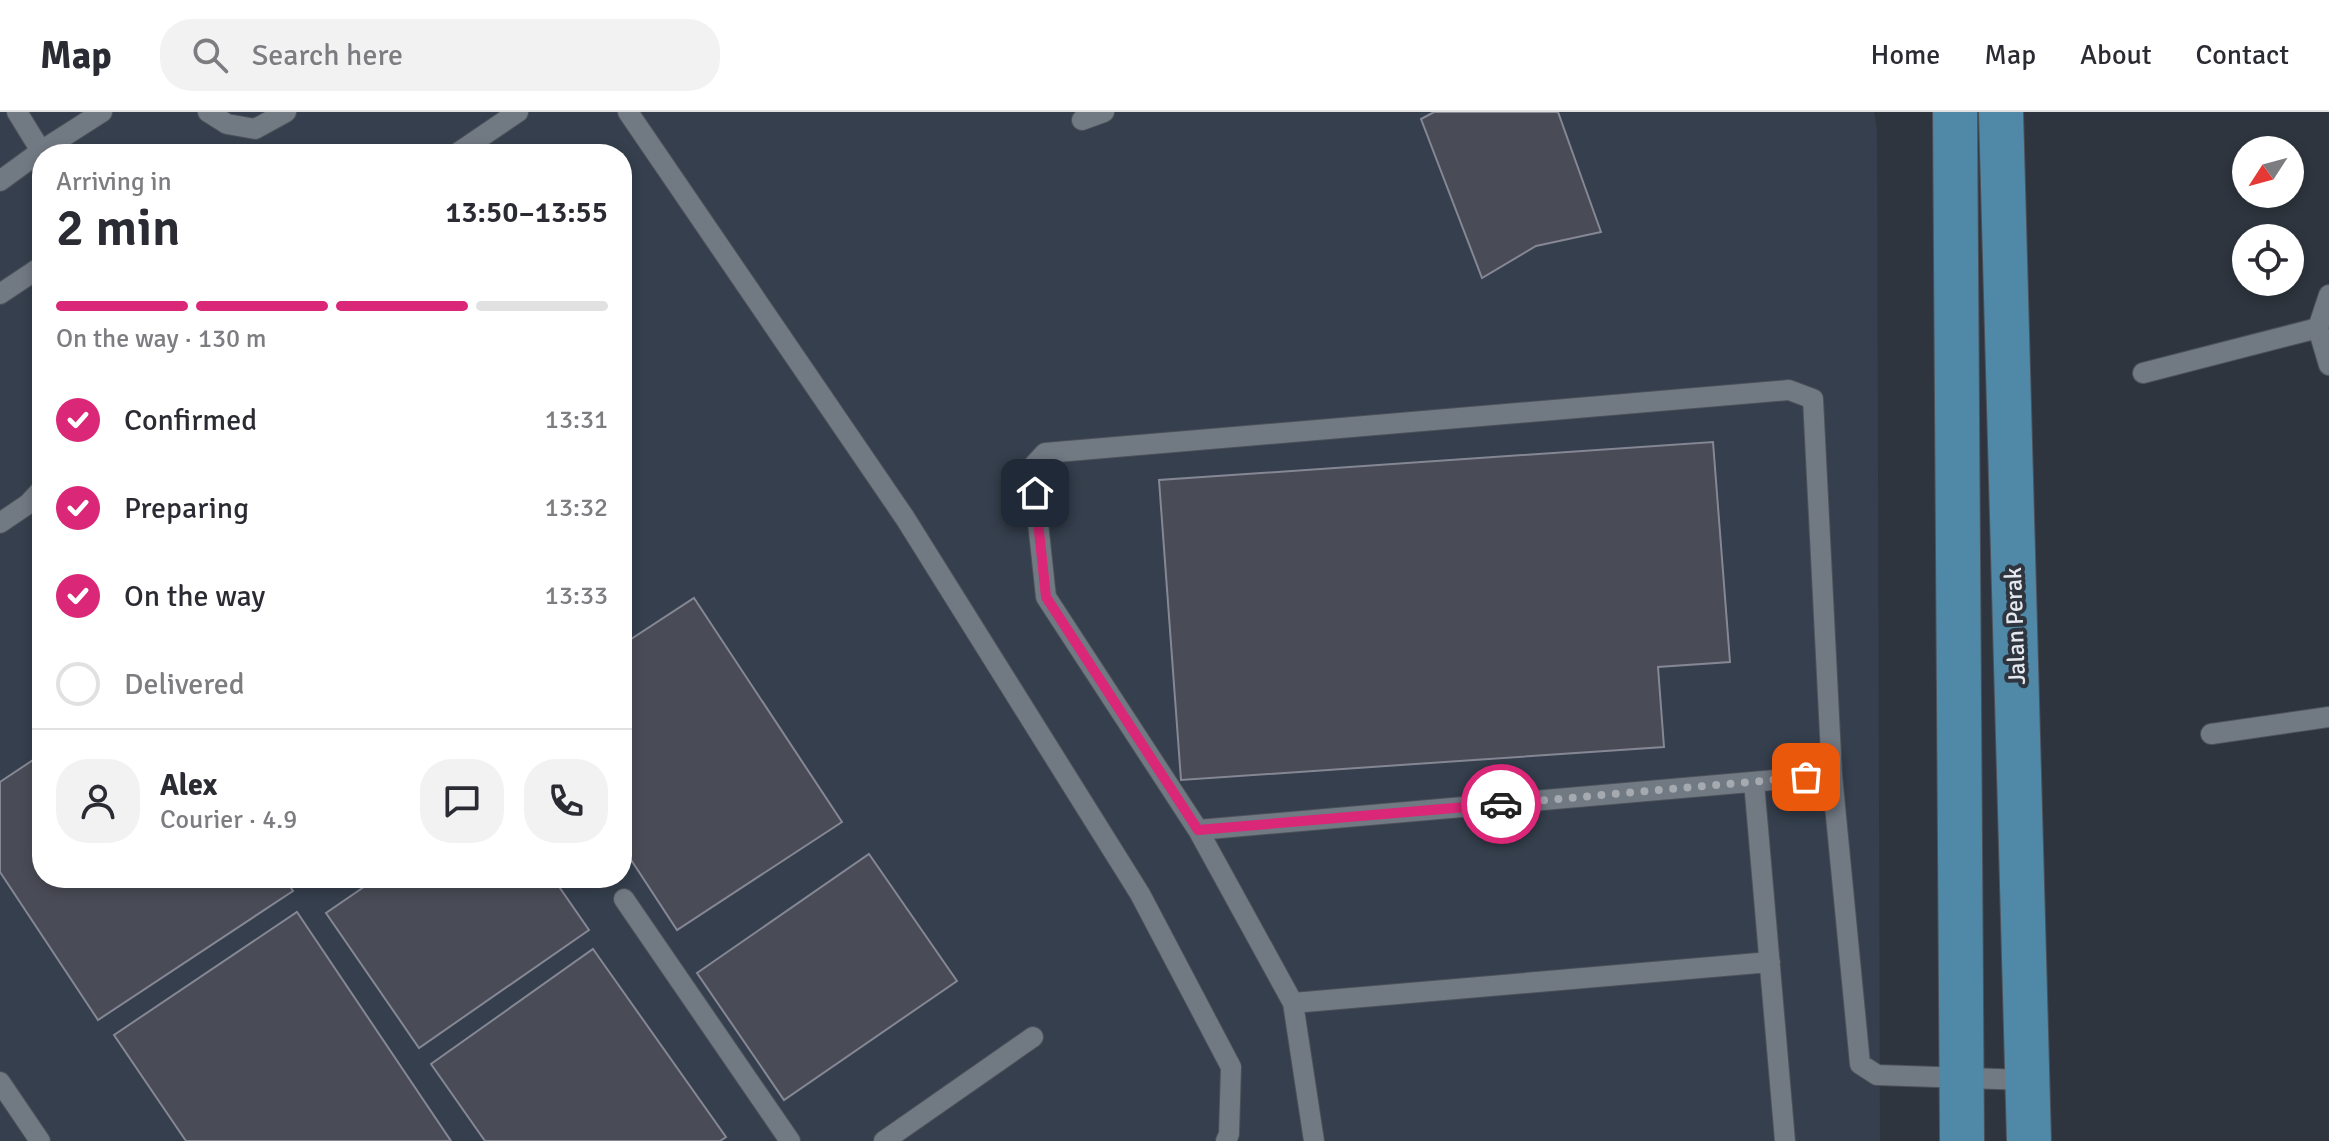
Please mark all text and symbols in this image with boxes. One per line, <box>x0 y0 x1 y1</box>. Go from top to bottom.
search box <box>160 19 720 91</box>
text: Map <box>40 32 112 79</box>
icon: search <box>188 33 232 77</box>
text: Search here <box>252 37 403 74</box>
text: Home <box>1871 38 1940 72</box>
text: Map <box>1984 38 2036 72</box>
text: About <box>2080 38 2152 72</box>
text: Contact <box>2196 38 2289 72</box>
north arrow <box>2232 136 2304 208</box>
map controls <box>2232 136 2304 296</box>
text: Arriving in <box>56 166 172 198</box>
text: 13:50–13:55 <box>445 194 608 231</box>
text: 2 min <box>56 196 181 260</box>
button: locate <box>2232 224 2304 296</box>
text: On the way · 130 m <box>56 323 266 355</box>
icon: check <box>56 398 100 442</box>
text: Confirmed <box>124 402 257 439</box>
text: 13:31 <box>545 404 608 436</box>
pin <box>1001 459 1069 527</box>
icon: home <box>1013 471 1057 515</box>
icon: check <box>56 486 100 530</box>
text: Preparing <box>124 490 249 527</box>
text: 13:32 <box>545 492 608 524</box>
street label: Jalan Perak <box>1998 567 2032 685</box>
icon: check <box>56 574 100 618</box>
text: On the way <box>124 578 265 615</box>
text: 13:33 <box>545 580 608 612</box>
text: Delivered <box>124 666 245 703</box>
pin <box>1772 743 1840 811</box>
icon: bag <box>1784 755 1828 799</box>
button: person <box>56 759 140 843</box>
button: chat <box>420 759 504 843</box>
button: phone <box>524 759 608 843</box>
courier <box>1461 764 1541 844</box>
text: Alex <box>160 767 217 804</box>
icon: car <box>1479 782 1523 826</box>
text: Courier · 4.9 <box>160 804 297 836</box>

